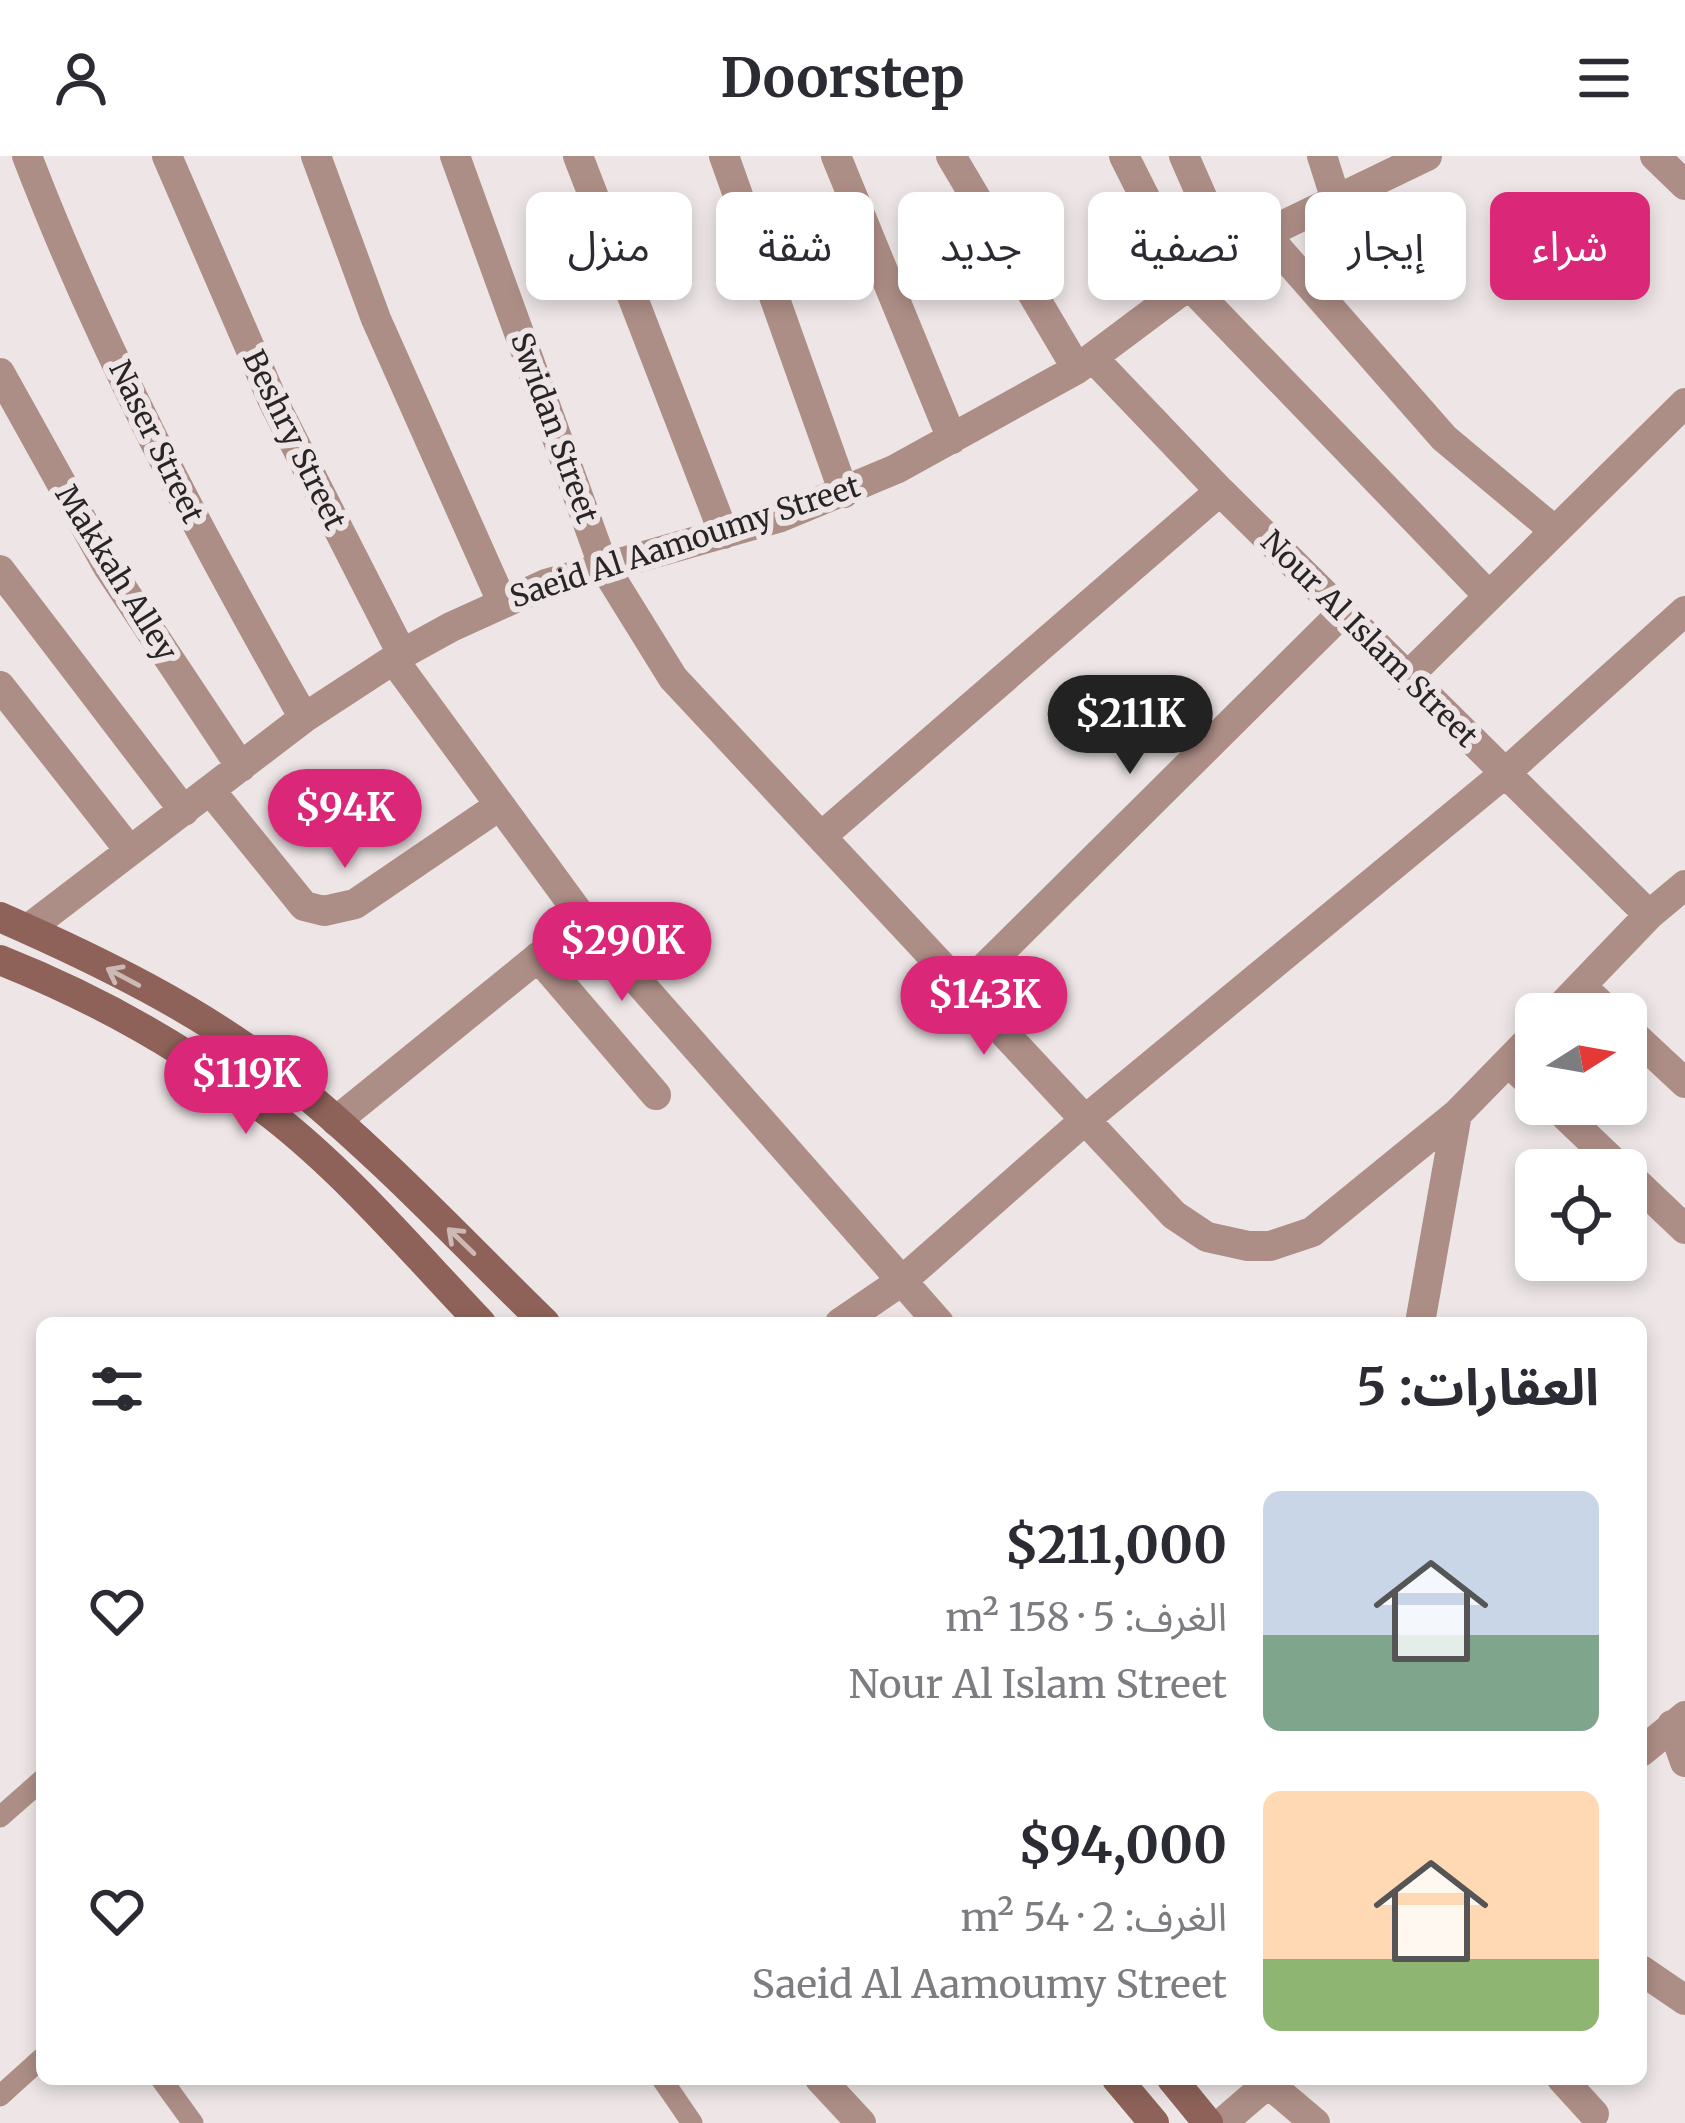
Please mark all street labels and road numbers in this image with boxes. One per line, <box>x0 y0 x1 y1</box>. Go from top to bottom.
street label: Swidan Street <box>503 327 607 528</box>
street label: Beshry Street <box>235 344 355 536</box>
street label: Naser Street <box>101 354 213 529</box>
street label: Saeid Al Aamoumy Street <box>505 466 865 616</box>
street label: Makkah Alley <box>48 478 186 668</box>
street label: Nour Al Islam Street <box>1253 522 1486 755</box>

